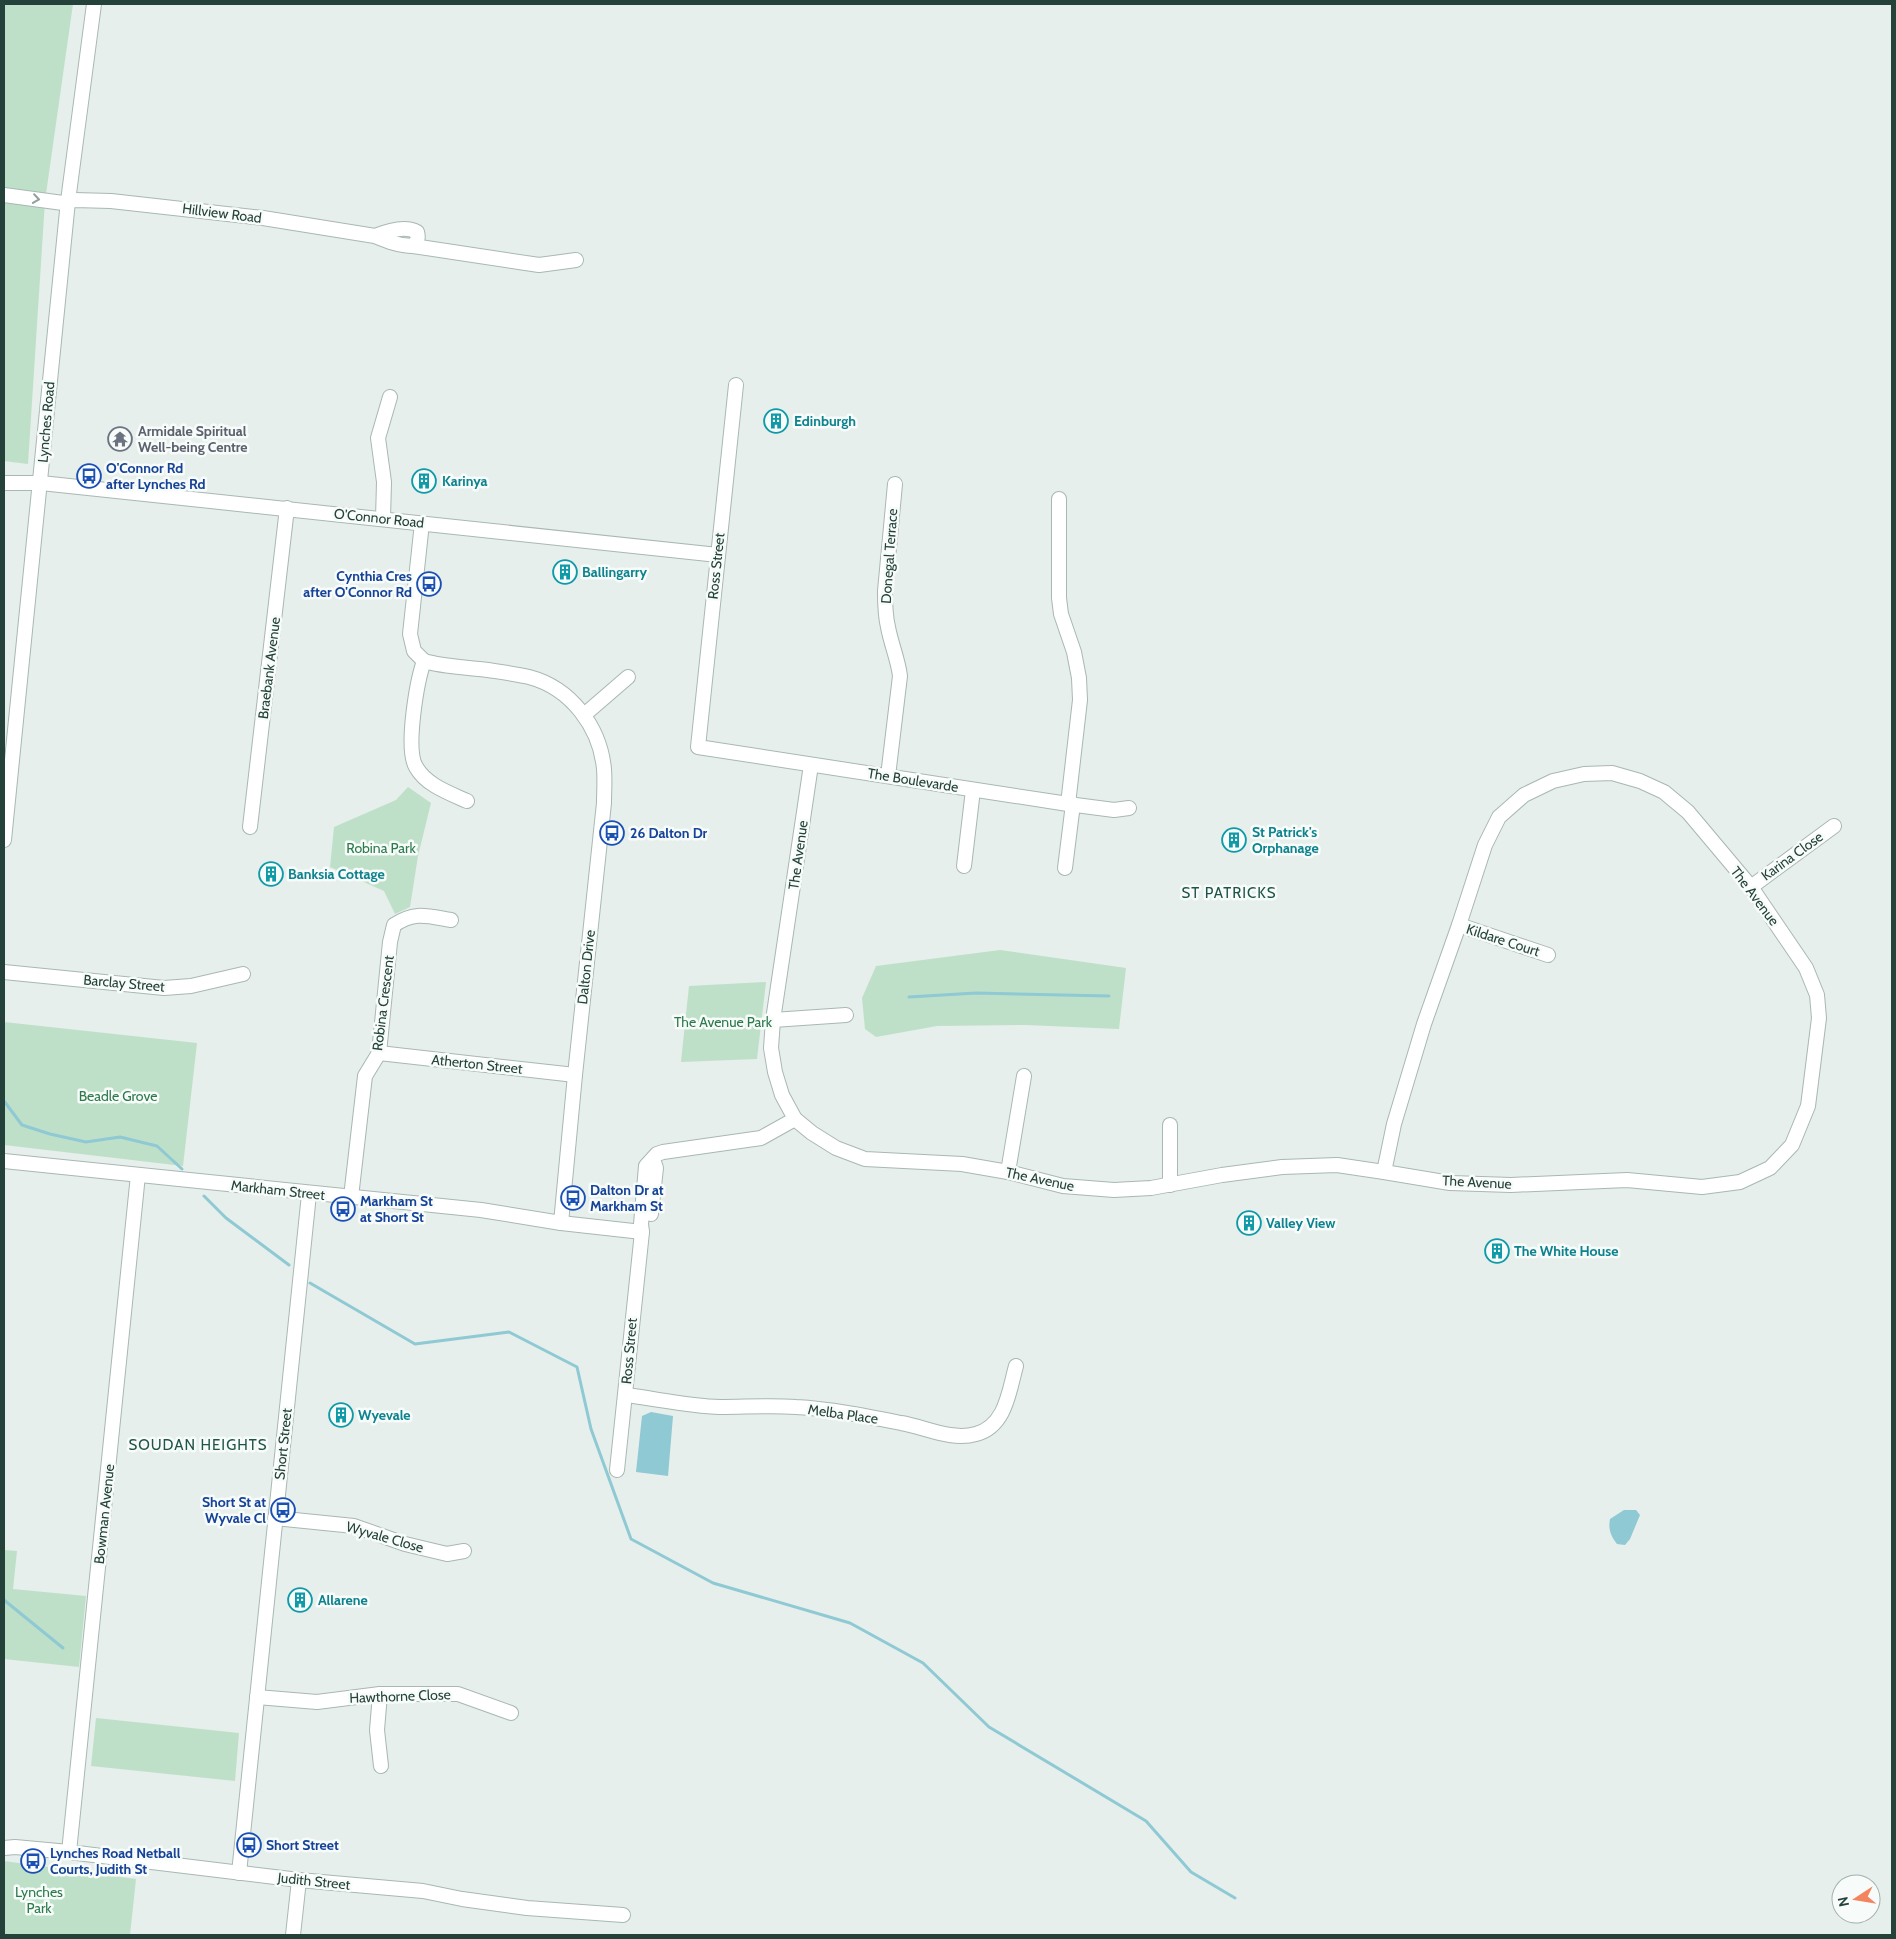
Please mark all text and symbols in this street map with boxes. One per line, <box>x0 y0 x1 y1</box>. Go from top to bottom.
one-way arrow <box>32 194 41 204</box>
street label: Hillview Road <box>181 199 263 227</box>
street label: Lynches Road <box>33 381 59 463</box>
building icon: Edinburgh <box>763 408 789 434</box>
place label: Edinburgh <box>794 412 856 430</box>
place label: Armidale Spiritual Well-being Centre <box>138 422 248 456</box>
temple icon: Armidale Spiritual Well-being Centre <box>107 426 133 452</box>
place label: O'Connor Rd after Lynches Rd <box>106 459 206 493</box>
bus stop icon: O'Connor Rd after Lynches Rd <box>76 463 102 489</box>
building icon: Karinya <box>411 468 437 494</box>
place label: Karinya <box>442 472 488 490</box>
street label: O'Connor Road <box>333 504 425 532</box>
street label: Donegal Terrace <box>877 508 901 604</box>
street label: Ross Street <box>704 532 728 600</box>
building icon: Ballingarry <box>552 559 578 585</box>
place label: Ballingarry <box>582 563 647 581</box>
place label: Cynthia Cres after O'Connor Rd <box>303 567 412 601</box>
bus stop icon: Cynthia Cres after O'Connor Rd <box>416 571 442 597</box>
street label: Braebank Avenue <box>254 616 284 720</box>
street label: The Boulevarde <box>866 764 960 796</box>
street label: The Avenue <box>784 819 812 891</box>
bus stop icon: 26 Dalton Dr <box>599 820 625 846</box>
place label: St Patrick's Orphanage <box>1252 823 1319 857</box>
place label: 26 Dalton Dr <box>630 824 708 842</box>
building icon: St Patrick's Orphanage <box>1221 827 1247 853</box>
street label: Karina Close <box>1757 827 1827 885</box>
park label: Robina Park <box>346 839 416 857</box>
building icon: Banksia Cottage <box>258 861 284 887</box>
street label: The Avenue <box>1727 863 1783 929</box>
place label: Banksia Cottage <box>288 865 385 883</box>
district label: ST PATRICKS <box>1182 884 1276 902</box>
street label: Kildare Court <box>1464 920 1542 960</box>
street label: Dalton Drive <box>573 929 599 1005</box>
street label: Robina Crescent <box>368 954 398 1052</box>
street label: Barclay Street <box>83 970 166 996</box>
park label: The Avenue Park <box>674 1013 773 1031</box>
street label: Atherton Street <box>431 1050 524 1078</box>
park label: Beadle Grove <box>79 1087 157 1105</box>
street label: The Avenue <box>1004 1163 1076 1195</box>
street label: The Avenue <box>1442 1171 1512 1193</box>
street label: Markham Street <box>230 1176 326 1204</box>
place label: Dalton Dr at Markham St <box>590 1181 664 1215</box>
bus stop icon: Dalton Dr at Markham St <box>560 1185 586 1211</box>
place label: Markham St at Short St <box>360 1192 433 1226</box>
bus stop icon: Markham St at Short St <box>330 1196 356 1222</box>
building icon: Valley View <box>1236 1210 1262 1236</box>
place label: Valley View <box>1266 1214 1336 1232</box>
building icon: The White House <box>1484 1238 1510 1264</box>
place label: The White House <box>1514 1242 1618 1260</box>
street label: Ross Street <box>617 1317 641 1385</box>
street label: Melba Place <box>807 1400 879 1428</box>
building icon: Wyevale <box>328 1402 354 1428</box>
place label: Wyevale <box>358 1406 411 1424</box>
street label: Short Street <box>270 1407 296 1481</box>
district label: SOUDAN HEIGHTS <box>128 1436 268 1454</box>
street label: Bowman Avenue <box>90 1463 118 1565</box>
place label: Short St at Wyvale Cl <box>202 1493 266 1527</box>
bus stop icon: Short St at Wyvale Cl <box>270 1497 296 1523</box>
street label: Wyvale Close <box>344 1517 426 1557</box>
building icon: Allarene <box>287 1587 313 1613</box>
place label: Allarene <box>318 1591 368 1609</box>
street label: Hawthorne Close <box>349 1685 451 1707</box>
bus stop icon: Short Street <box>236 1832 262 1858</box>
place label: Short Street <box>266 1836 339 1854</box>
place label: Lynches Road Netball Courts, Judith St <box>50 1844 181 1878</box>
bus stop icon: Lynches Road Netball Courts, Judith St <box>20 1848 46 1874</box>
street label: Judith Street <box>276 1868 351 1894</box>
north arrow <box>1831 1874 1881 1924</box>
park label: Lynches Park <box>15 1883 63 1917</box>
text: N <box>1833 1895 1853 1908</box>

